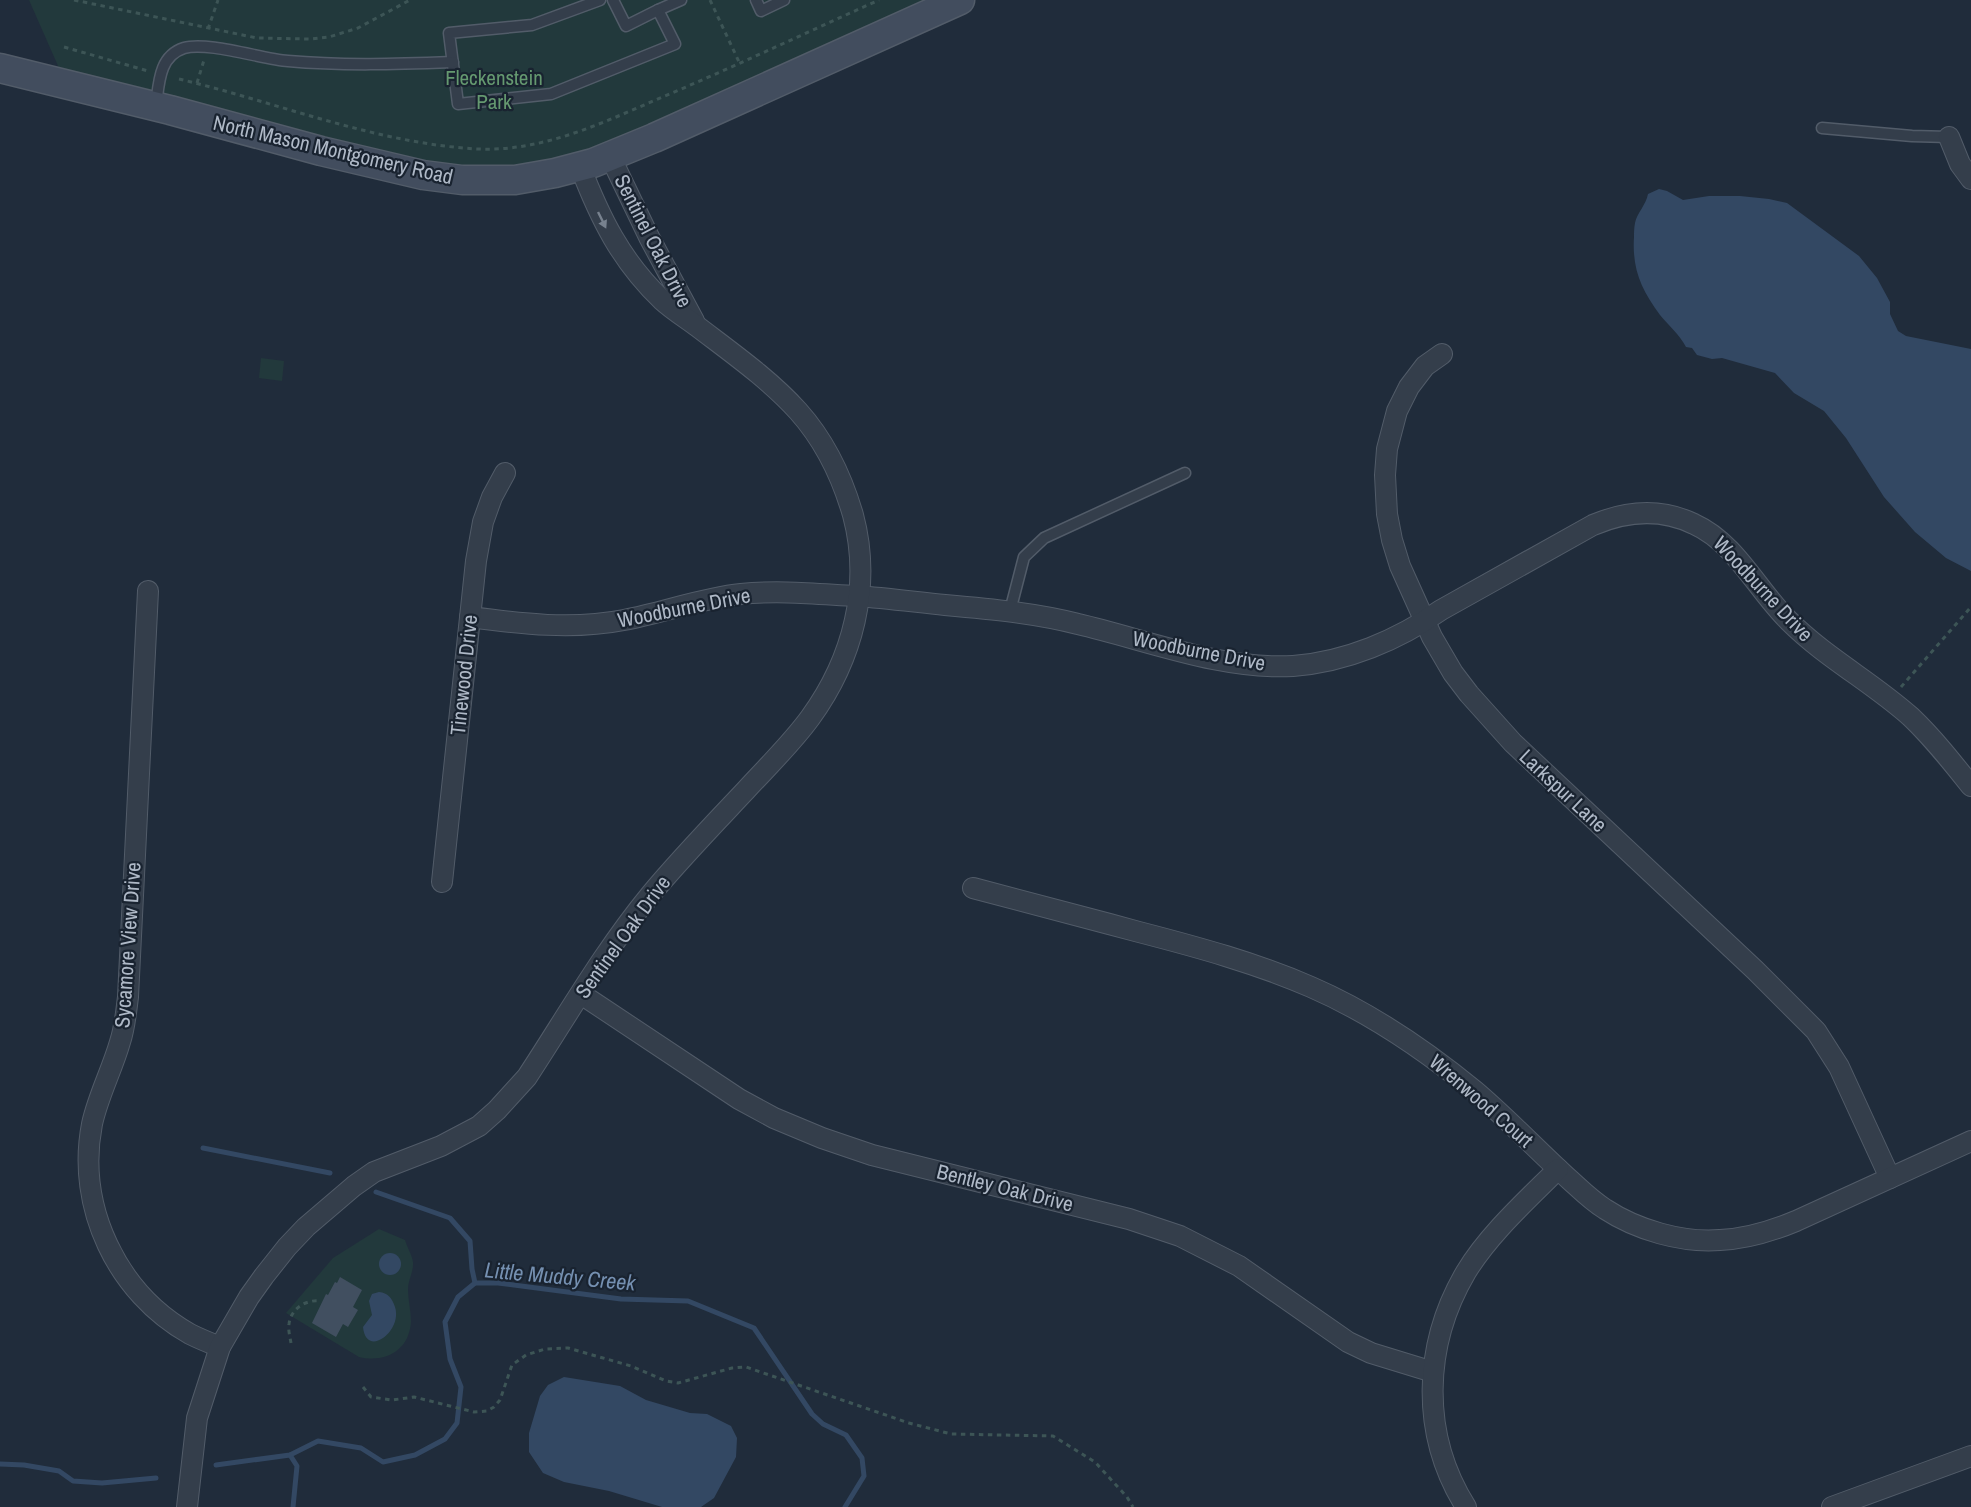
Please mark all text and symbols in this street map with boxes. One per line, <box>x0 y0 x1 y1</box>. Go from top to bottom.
park label: Fleckenstein Park <box>445 63 543 116</box>
street label: North Mason Montgomery Road <box>210 108 456 191</box>
street label: Sentinel Oak Drive <box>607 169 699 312</box>
one-way arrow <box>598 212 607 229</box>
street label: Woodburne Drive <box>1707 530 1820 648</box>
street label: Woodburne Drive <box>615 580 753 635</box>
street label: Tinewood Drive <box>443 613 484 737</box>
street label: Woodburne Drive <box>1130 623 1268 678</box>
street label: Larkspur Lane <box>1513 742 1613 839</box>
street label: Sycamore View Drive <box>107 861 148 1029</box>
street label: Sentinel Oak Drive <box>568 869 677 1004</box>
street label: Wrenwood Court <box>1423 1047 1540 1154</box>
street label: Bentley Oak Drive <box>934 1157 1076 1218</box>
water label: Little Muddy Creek <box>483 1254 638 1298</box>

